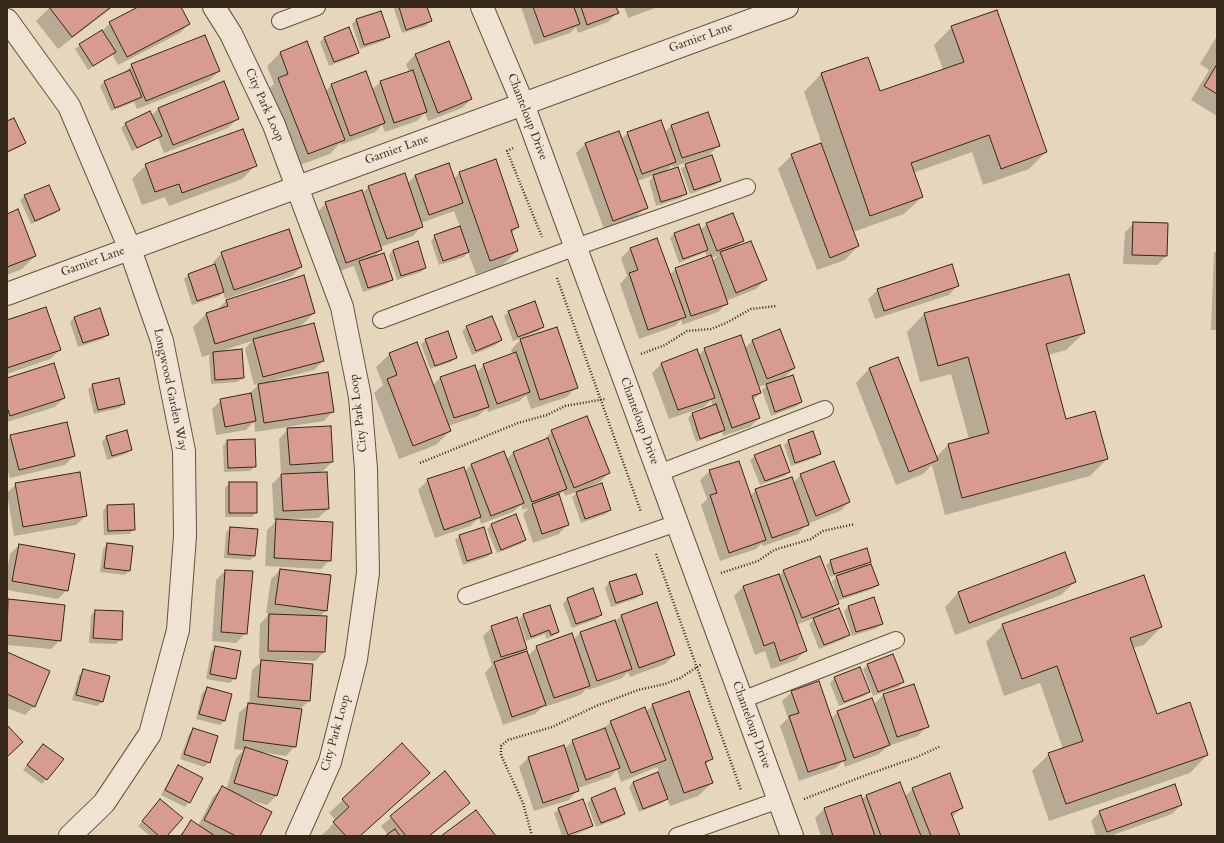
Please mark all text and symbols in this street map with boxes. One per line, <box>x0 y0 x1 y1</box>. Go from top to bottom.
street label: Garnier Lane <box>667 20 735 56</box>
street label: City Park Loop <box>241 66 287 144</box>
street label: Chanteloup Drive <box>504 72 550 162</box>
street label: Garnier Lane <box>363 132 431 168</box>
street label: Garnier Lane <box>59 244 127 280</box>
street label: Longwood Garden Way <box>150 327 190 453</box>
street label: City Park Loop <box>347 373 371 453</box>
street label: Chanteloup Drive <box>617 375 661 467</box>
street label: Chanteloup Drive <box>729 679 773 771</box>
street label: City Park Loop <box>318 693 354 773</box>

